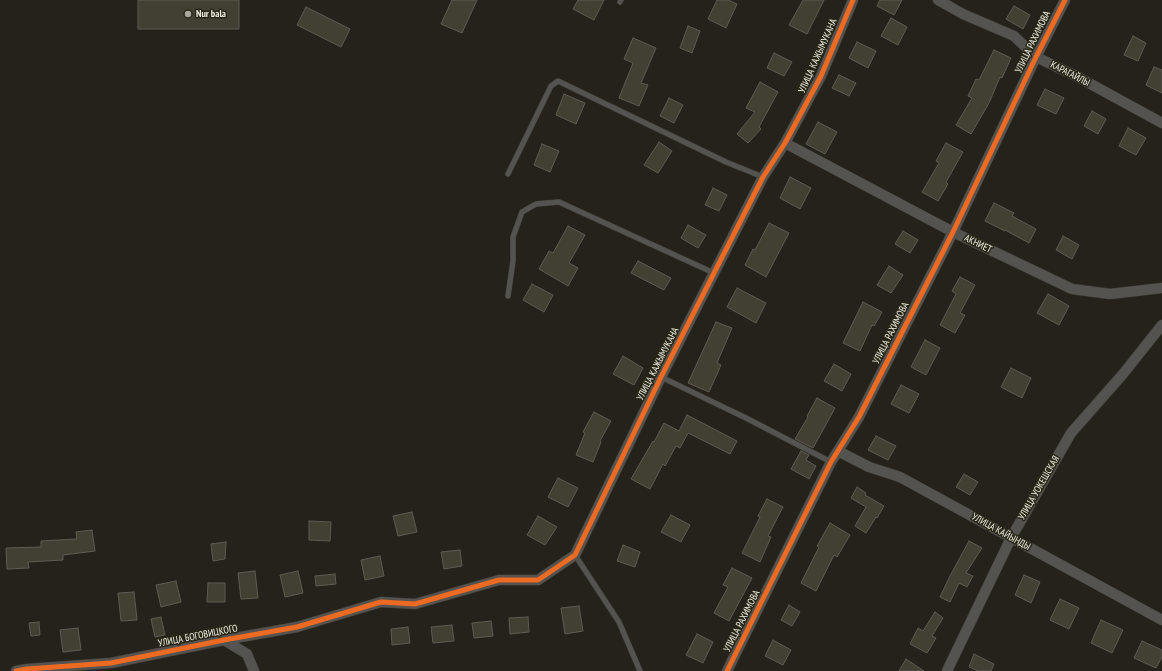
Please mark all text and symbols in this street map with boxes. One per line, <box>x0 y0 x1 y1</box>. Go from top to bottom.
place label: Nur bala <box>196 8 226 20</box>
marker: Nur bala <box>183 9 193 19</box>
street label: УЛИЦА РАХИМОВА <box>1013 9 1053 75</box>
street label: УЛИЦА КАЖЫМУКАНА <box>796 17 840 95</box>
street label: КАРАГАЙЛЫ <box>1048 59 1092 89</box>
street label: АКНИЕТ <box>962 232 994 256</box>
street label: УЛИЦА РАХИМОВА <box>870 300 912 366</box>
street label: УЛИЦА КАЖЫМУКАНА <box>634 326 682 402</box>
street label: УЛИЦА УОКЕШСКАЯ <box>1016 454 1062 522</box>
street label: УЛИЦА КАЙЫНДЫ <box>969 511 1033 553</box>
street label: УЛИЦА РАХИМОВА <box>721 588 763 654</box>
street label: УЛИЦА БОГОВИЦКОГО <box>157 622 239 650</box>

